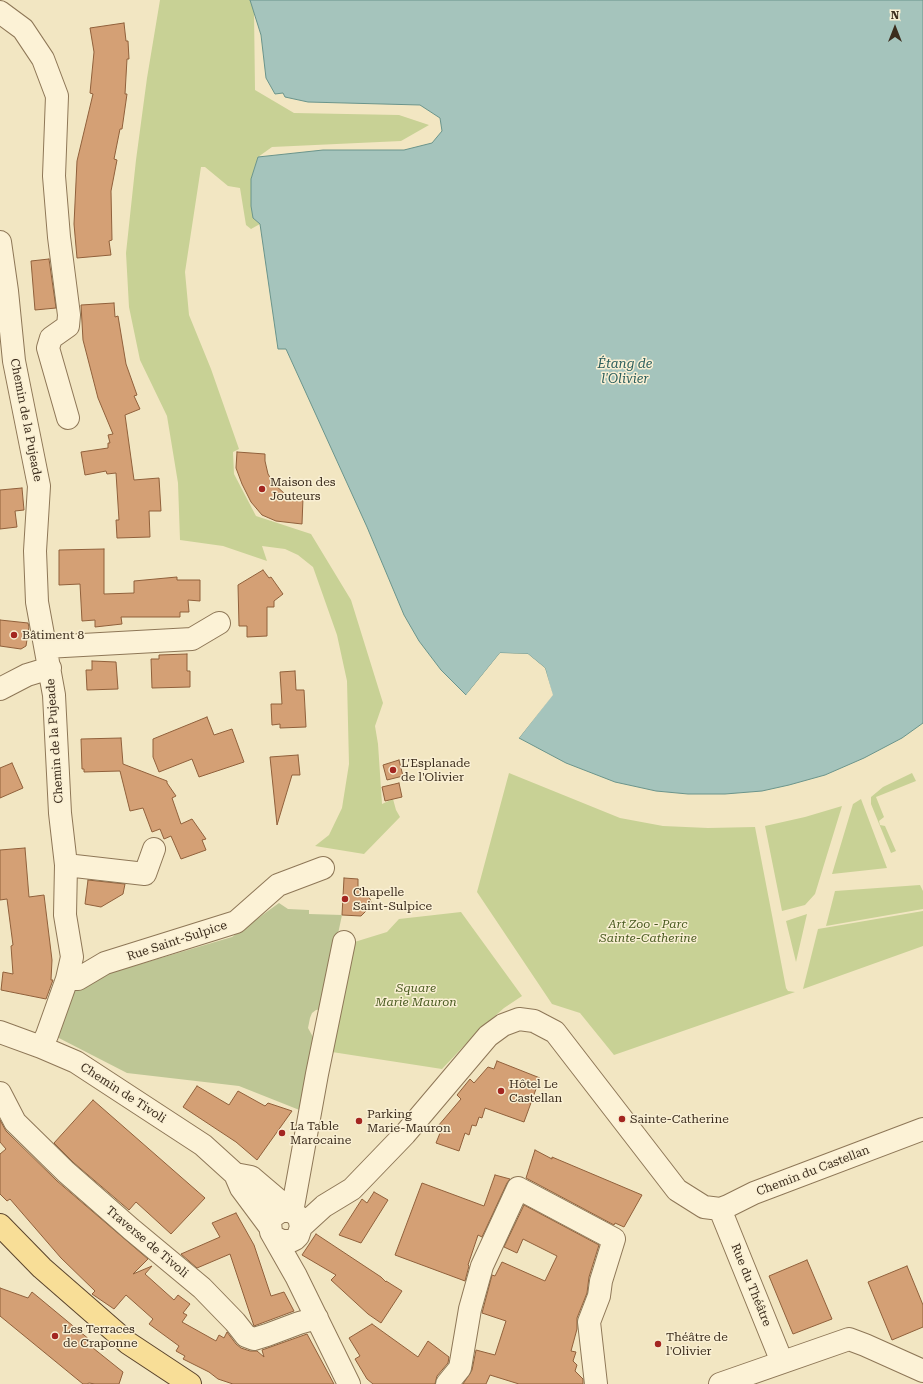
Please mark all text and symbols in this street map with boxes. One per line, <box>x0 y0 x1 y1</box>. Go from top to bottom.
north arrow <box>875 8 915 48</box>
text: N <box>891 9 899 22</box>
water label: Étang de l'Olivier <box>598 356 652 387</box>
street label: Chemin de la Pujeade <box>7 357 45 483</box>
place label: Maison des Jouteurs <box>270 475 335 503</box>
marker: Maison des Jouteurs <box>257 484 267 494</box>
place label: Bâtiment 8 <box>22 628 84 642</box>
marker: Bâtiment 8 <box>9 630 19 640</box>
street label: Chemin de la Pujeade <box>43 678 67 804</box>
place label: L'Esplanade de l'Olivier <box>401 756 470 784</box>
marker: L'Esplanade de l'Olivier <box>388 765 398 775</box>
place label: Chapelle Saint-Sulpice <box>353 885 432 913</box>
marker: Chapelle Saint-Sulpice <box>340 894 350 904</box>
park label: Art Zoo - Parc Sainte-Catherine <box>599 917 697 945</box>
street label: Rue Saint-Sulpice <box>125 918 229 964</box>
park label: Square Marie Mauron <box>375 981 457 1009</box>
street label: Chemin de Tivoli <box>77 1060 169 1126</box>
place label: Hôtel Le Castellan <box>509 1077 562 1105</box>
marker: Hôtel Le Castellan <box>496 1086 506 1096</box>
place label: Parking Marie-Mauron <box>367 1107 451 1135</box>
place label: Sainte-Catherine <box>630 1112 729 1126</box>
marker: Sainte-Catherine <box>617 1114 627 1124</box>
marker: Parking Marie-Mauron <box>354 1116 364 1126</box>
place label: La Table Marocaine <box>290 1119 351 1147</box>
marker: La Table Marocaine <box>277 1128 287 1138</box>
street label: Chemin du Castellan <box>754 1143 872 1199</box>
street label: Traverse de Tivoli <box>103 1203 191 1281</box>
street label: Rue du Théâtre <box>728 1242 774 1328</box>
place label: Les Terraces de Craponne <box>63 1322 138 1350</box>
place label: Théâtre de l'Olivier <box>666 1330 728 1358</box>
marker: Les Terraces de Craponne <box>50 1331 60 1341</box>
marker: Théâtre de l'Olivier <box>653 1339 663 1349</box>

